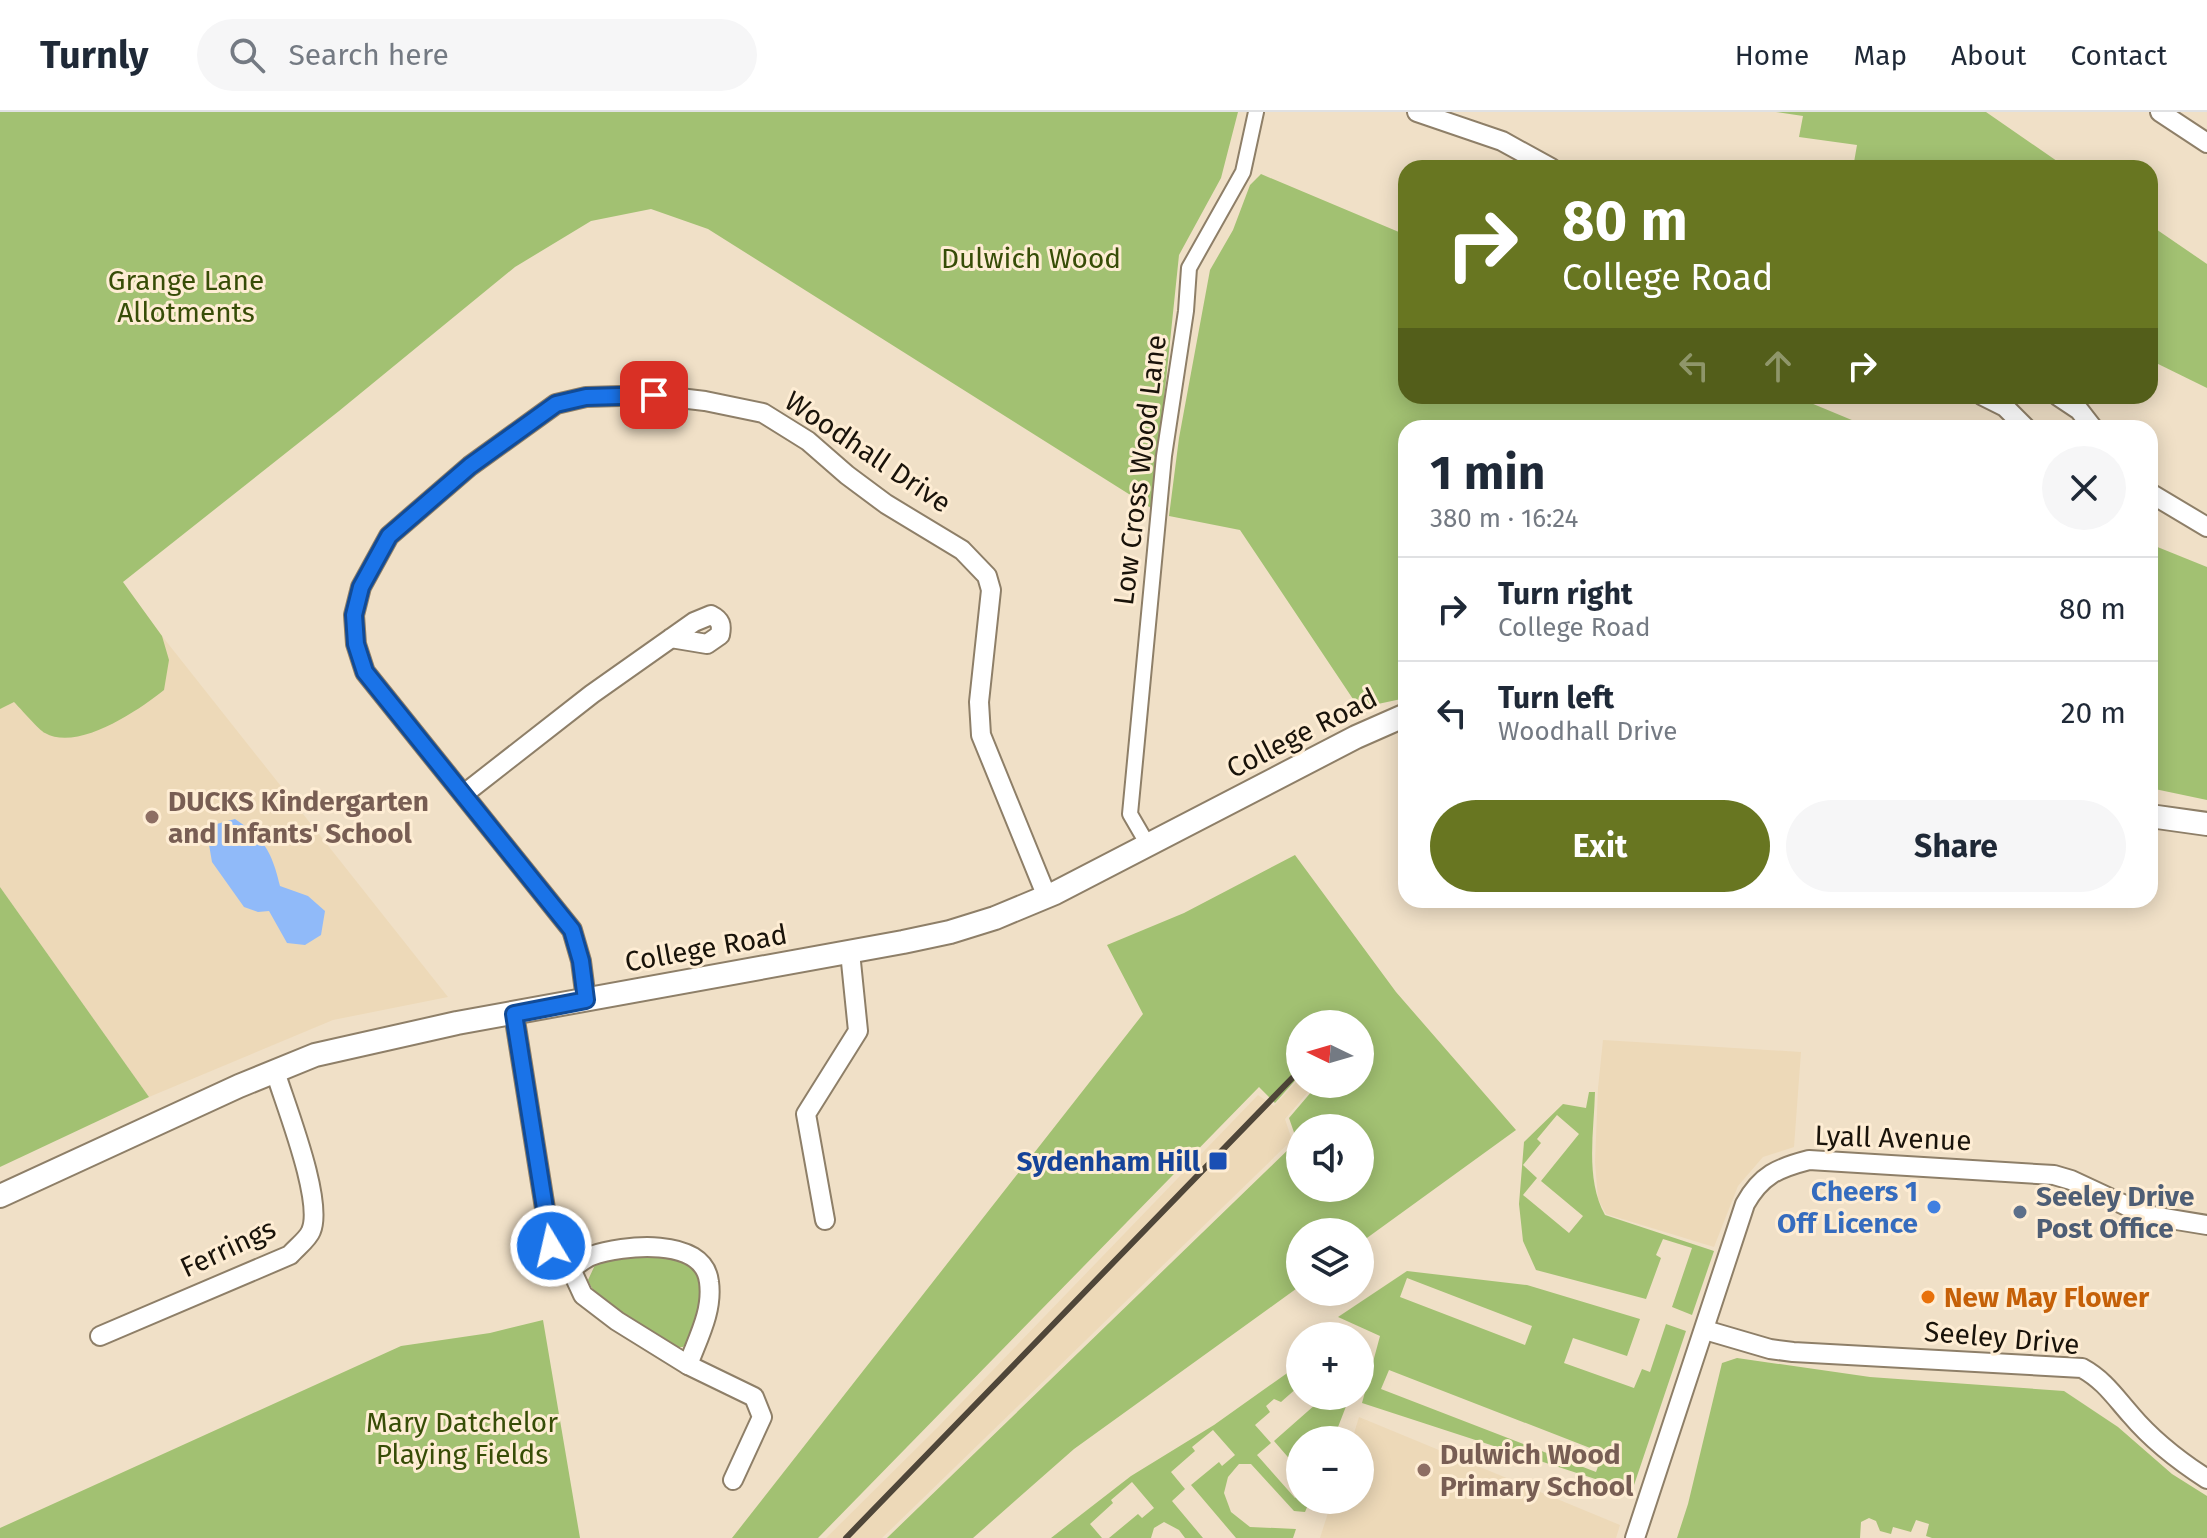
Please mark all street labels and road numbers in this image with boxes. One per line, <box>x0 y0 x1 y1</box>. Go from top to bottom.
street label: Low Cross Wood Lane <box>1107 333 1173 607</box>
street label: Woodhall Drive <box>779 384 957 520</box>
street label: College Road <box>1221 681 1383 785</box>
street label: College Road <box>622 917 790 979</box>
street label: Lyall Avenue <box>1814 1119 1972 1157</box>
street label: Ferrings <box>175 1212 281 1284</box>
street label: Seeley Drive <box>1923 1315 2081 1361</box>

